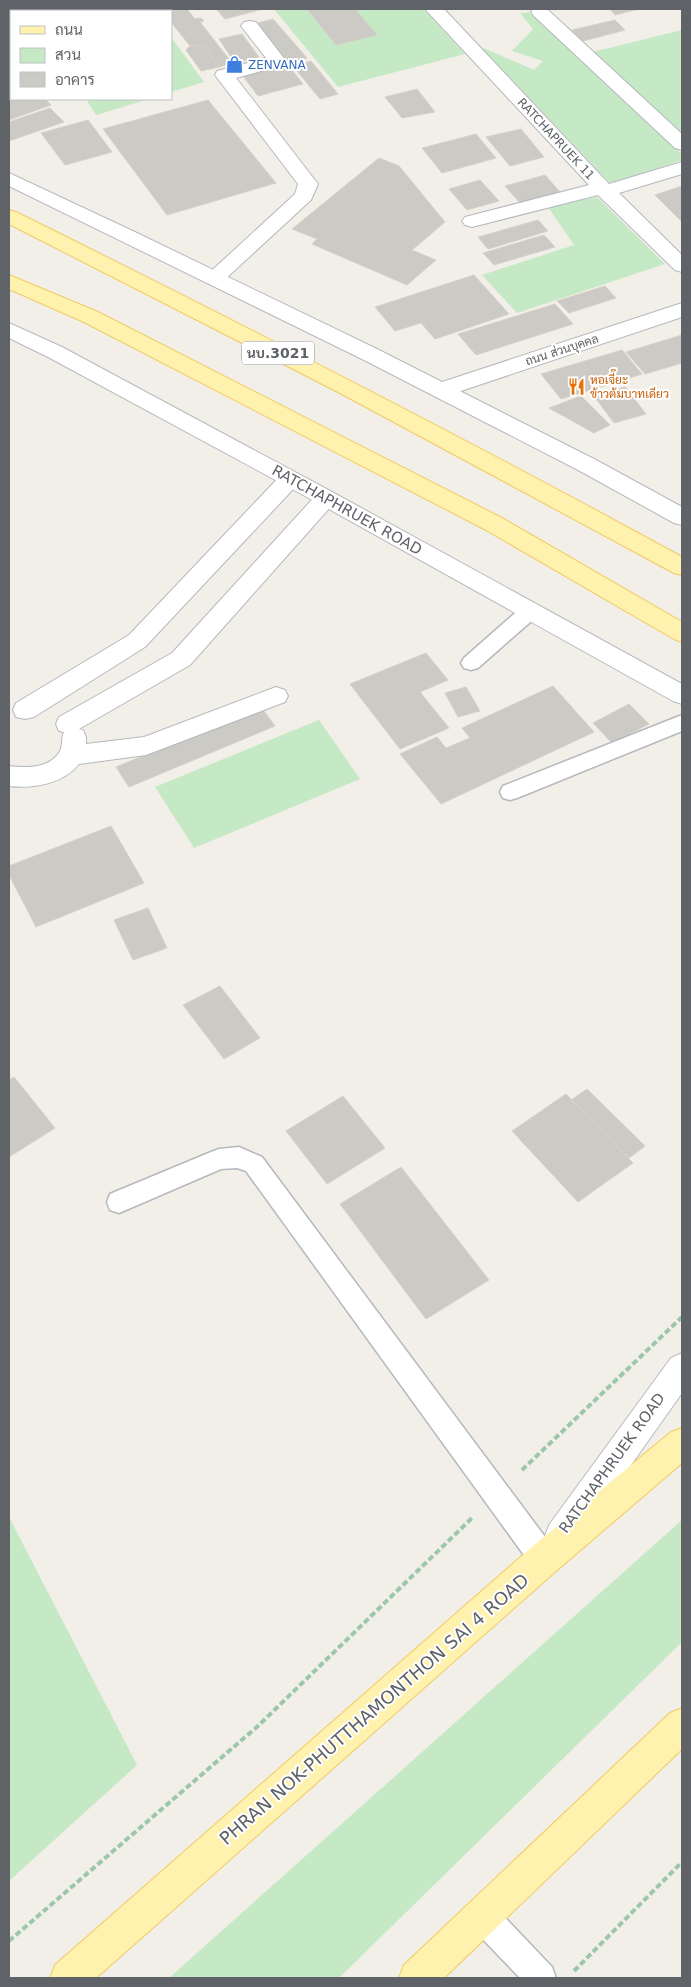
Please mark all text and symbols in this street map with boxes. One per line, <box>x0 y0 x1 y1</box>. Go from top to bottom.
legend <box>10 10 172 100</box>
text: ถนน <box>55 21 83 39</box>
text: สวน <box>55 46 81 64</box>
shop icon: ZENVANA <box>224 55 244 75</box>
place label: ZENVANA <box>248 58 306 72</box>
text: อาคาร <box>55 71 95 89</box>
street label: RATCHAPRUEK 11 <box>515 95 597 183</box>
street label: ถนน ส่วนบุคคล <box>524 332 601 370</box>
road number: นบ.3021 <box>242 342 314 364</box>
place label: หอเจี๊ยะ ข้าวต้มบาทเดียว <box>590 369 669 401</box>
restaurant icon: หอเจี๊ยะ ข้าวต้มบาทเดียว <box>566 377 586 397</box>
street label: RATCHAPHRUEK ROAD <box>269 461 425 559</box>
street label: RATCHAPHRUEK ROAD <box>555 1389 669 1537</box>
street label: PHRAN NOK-PHUTTHAMONTHON SAI 4 ROAD <box>215 1569 533 1849</box>

